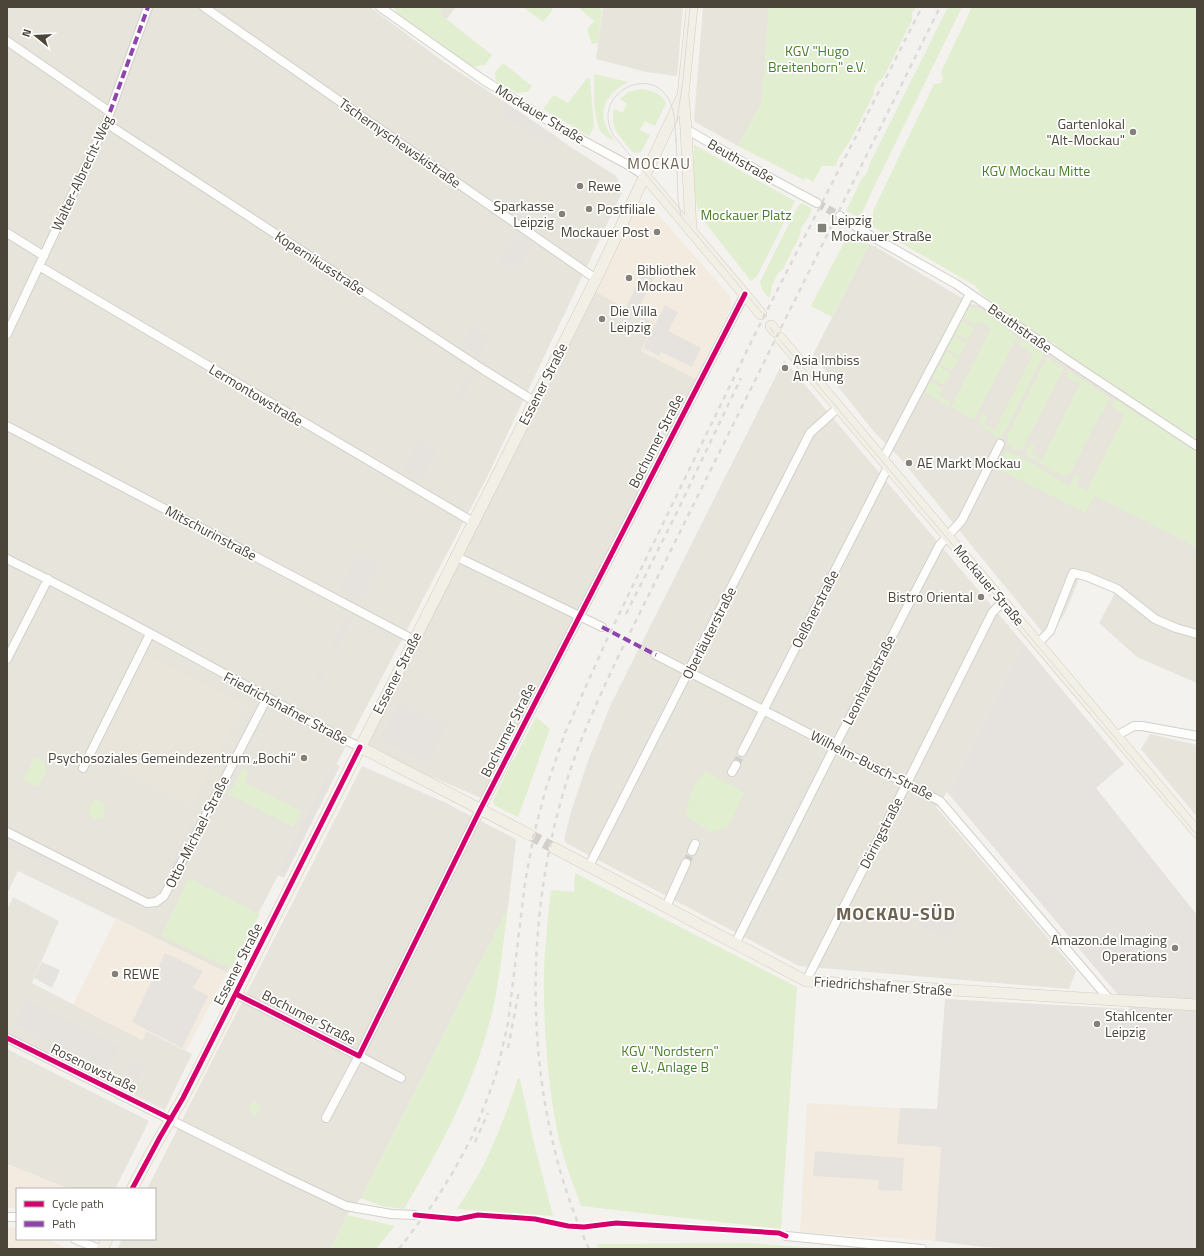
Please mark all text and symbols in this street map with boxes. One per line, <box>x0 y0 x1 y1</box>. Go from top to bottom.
north arrow <box>16 16 56 56</box>
text: N <box>18 27 35 39</box>
park label: KGV "Hugo Breitenborn" e.V. <box>768 40 866 77</box>
street label: Mockauer Straße <box>492 79 589 148</box>
street label: Tschernyschewskistraße <box>335 92 466 193</box>
street label: Walter-Albrecht-Weg <box>45 111 118 234</box>
place label: Gartenlokal "Alt-Mockau" <box>1047 113 1125 150</box>
marker: Gartenlokal "Alt-Mockau" <box>1128 127 1138 137</box>
street label: Beuthstraße <box>704 133 779 188</box>
district label: MOCKAU <box>627 152 691 175</box>
park label: KGV Mockau Mitte <box>982 160 1090 181</box>
place label: Rewe <box>588 175 621 196</box>
marker: Rewe <box>575 181 585 191</box>
place label: Sparkasse Leipzig <box>493 195 554 232</box>
place label: Postfiliale <box>597 198 655 219</box>
marker: Postfiliale <box>584 204 594 214</box>
park label: Mockauer Platz <box>700 204 792 225</box>
marker: Sparkasse Leipzig <box>557 209 567 219</box>
place label: Leipzig Mockauer Straße <box>831 209 932 246</box>
place label: Mockauer Post <box>561 221 649 242</box>
marker: Leipzig Mockauer Straße <box>816 222 828 234</box>
street label: Kopernikusstraße <box>271 225 370 300</box>
marker: Mockauer Post <box>652 227 662 237</box>
place label: Bibliothek Mockau <box>637 259 696 296</box>
marker: Bibliothek Mockau <box>624 273 634 283</box>
street label: Beuthstraße <box>984 298 1057 357</box>
place label: Die Villa Leipzig <box>610 300 657 337</box>
marker: Die Villa Leipzig <box>597 314 607 324</box>
street label: Essener Straße <box>513 339 572 428</box>
place label: Asia Imbiss An Hung <box>793 349 860 386</box>
street label: Lermontowstraße <box>205 358 307 431</box>
marker: Asia Imbiss An Hung <box>780 363 790 373</box>
street label: Bochumer Straße <box>623 390 688 491</box>
place label: AE Markt Mockau <box>917 452 1021 473</box>
marker: AE Markt Mockau <box>904 458 914 468</box>
street label: Mitschurinstraße <box>162 500 261 566</box>
street label: Mockauer Straße <box>949 539 1030 630</box>
street label: Oelßnerstraße <box>786 566 843 652</box>
street label: Oberläuterstraße <box>676 583 741 683</box>
place label: Bistro Oriental <box>888 586 973 607</box>
marker: Bistro Oriental <box>976 592 986 602</box>
street label: Essener Straße <box>367 628 426 717</box>
street label: Leonhardtstraße <box>837 631 900 728</box>
street label: Friedrichshafner Straße <box>220 666 352 749</box>
street label: Bochumer Straße <box>475 679 540 780</box>
street label: Wilhelm-Busch-Straße <box>807 724 937 805</box>
place label: Psychosoziales Gemeindezentrum „Bochi“ <box>48 747 296 768</box>
marker: Psychosoziales Gemeindezentrum „Bochi“ <box>299 753 309 763</box>
street label: Otto-Michael-Straße <box>159 772 234 892</box>
street label: Döringstraße <box>854 794 907 872</box>
district label: MOCKAU-SÜD <box>836 900 956 927</box>
street label: Essener Straße <box>208 919 267 1008</box>
place label: Amazon.de Imaging Operations <box>1051 929 1167 966</box>
marker: Amazon.de Imaging Operations <box>1170 943 1180 953</box>
place label: REWE <box>123 963 160 984</box>
marker: REWE <box>110 969 120 979</box>
street label: Friedrichshafner Straße <box>813 970 953 1001</box>
street label: Bochumer Straße <box>259 984 360 1049</box>
place label: Stahlcenter Leipzig <box>1105 1005 1173 1042</box>
marker: Stahlcenter Leipzig <box>1092 1019 1102 1029</box>
street label: Rosenowstraße <box>48 1038 141 1097</box>
park label: KGV "Nordstern" e.V., Anlage B <box>621 1040 719 1077</box>
legend <box>16 1188 156 1240</box>
text: Cycle path <box>52 1194 104 1213</box>
text: Path <box>52 1214 76 1233</box>

